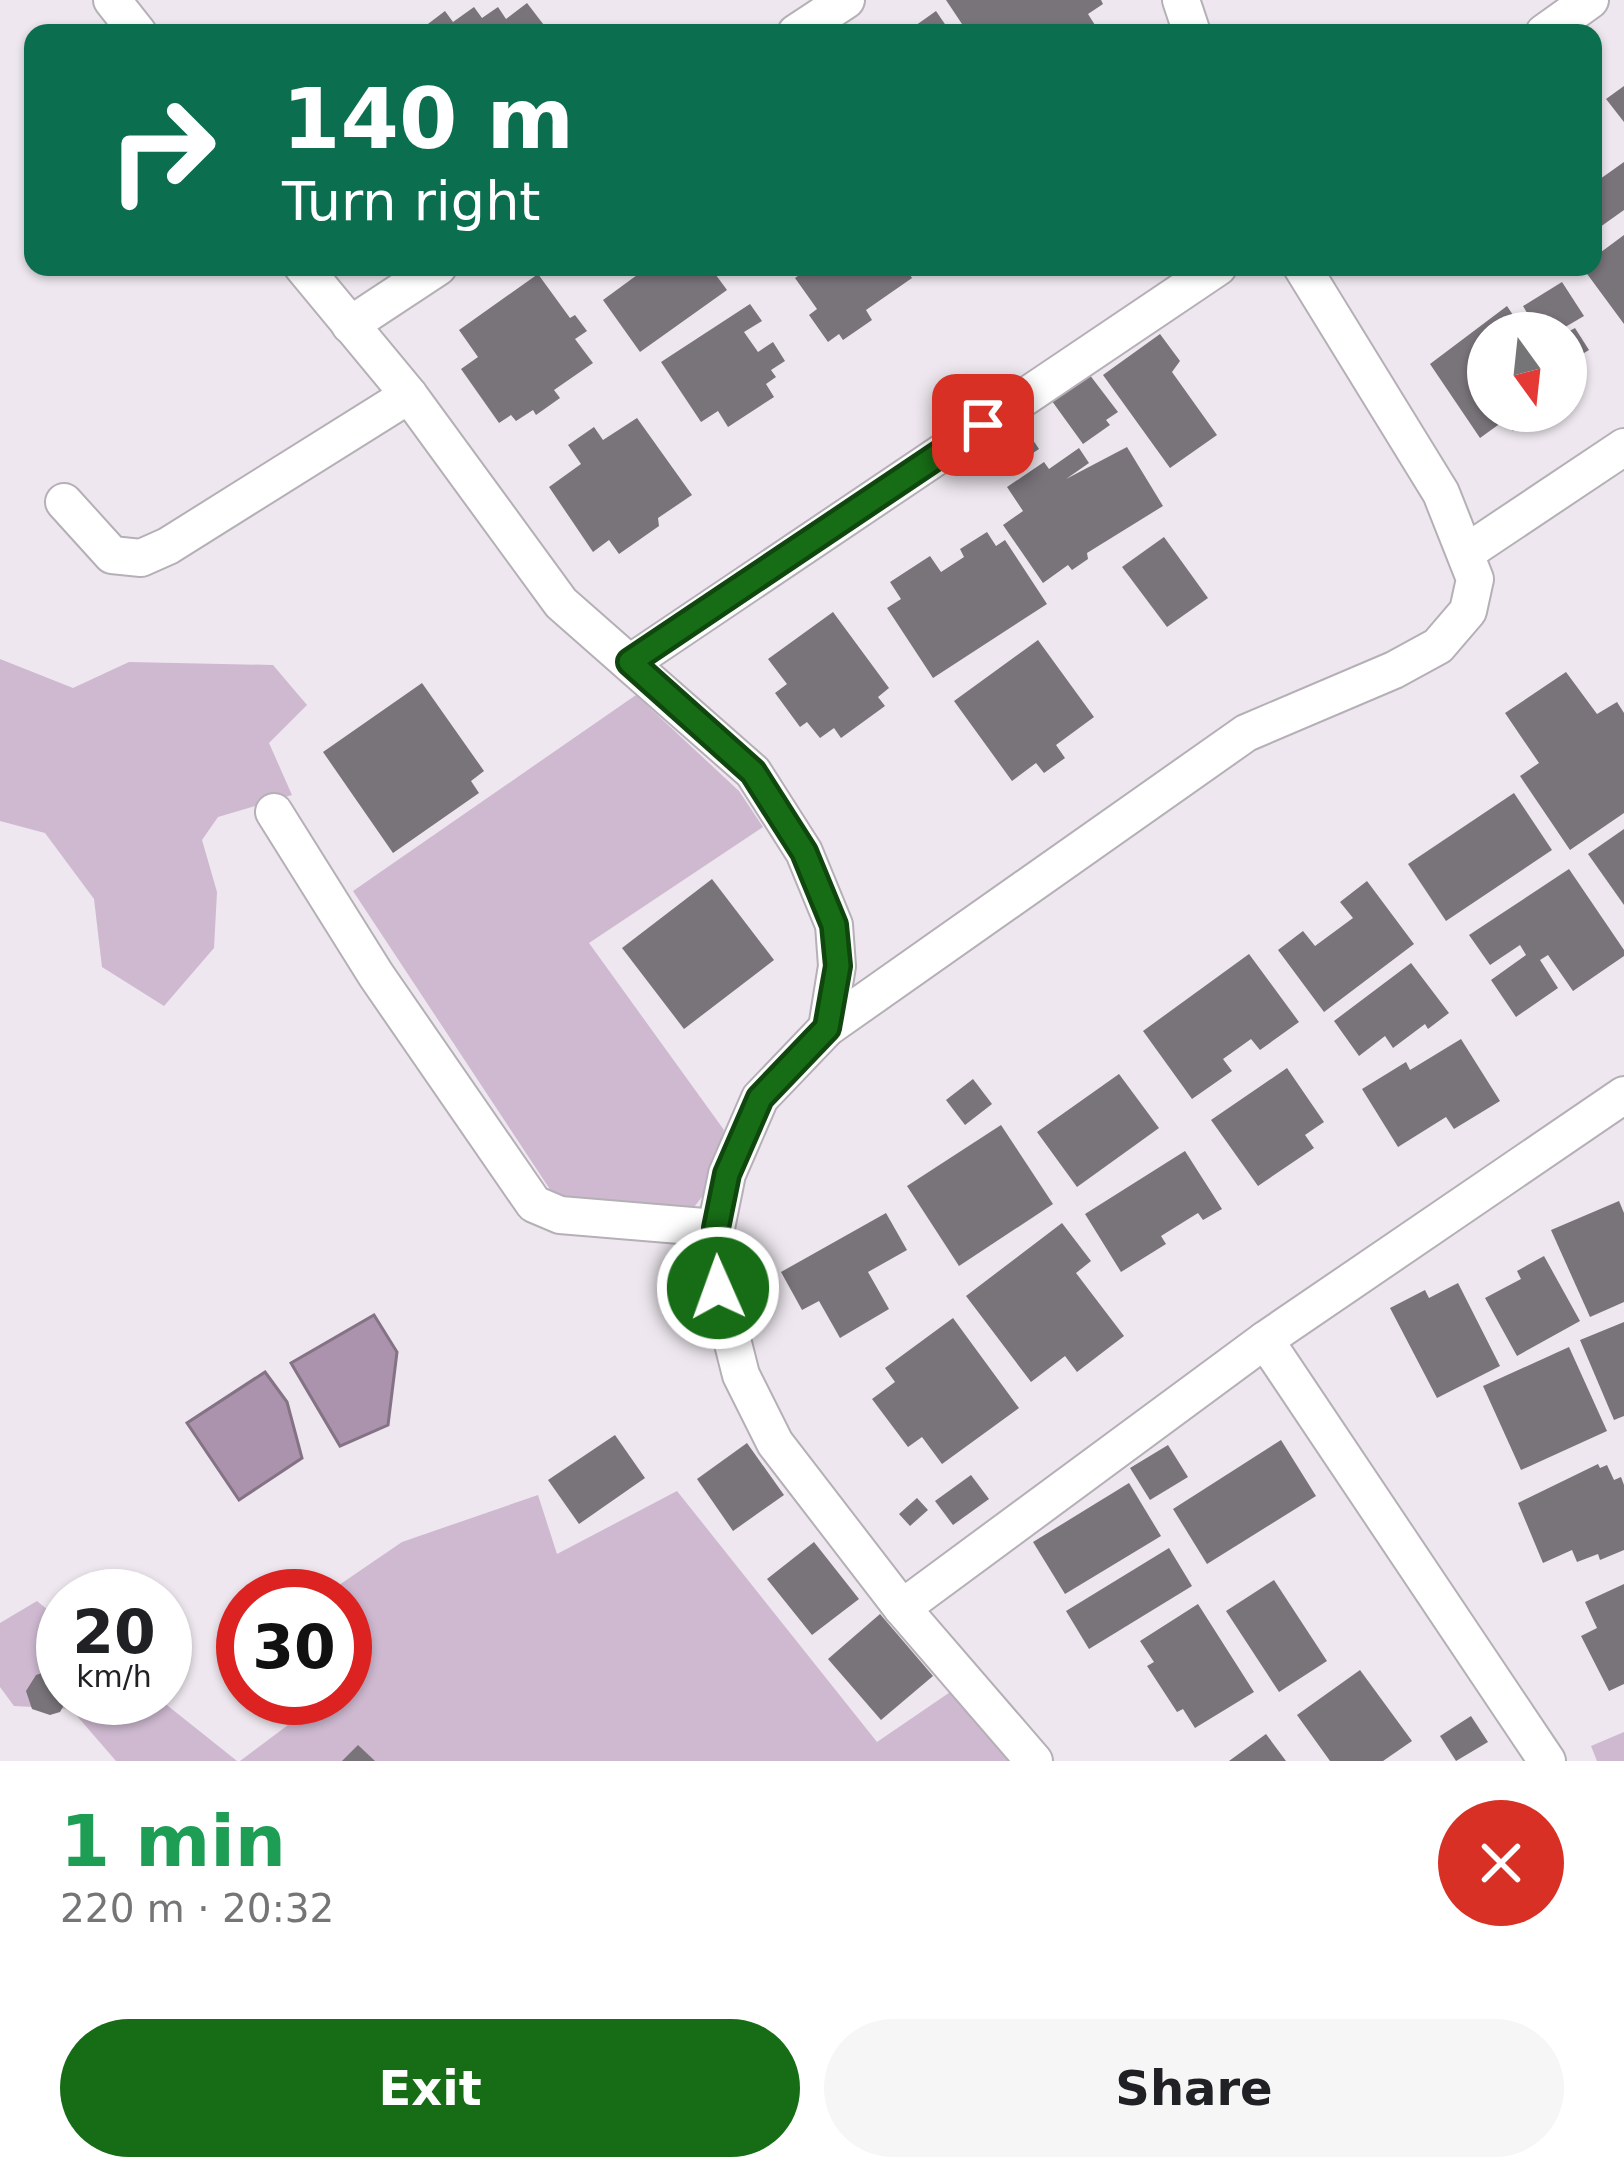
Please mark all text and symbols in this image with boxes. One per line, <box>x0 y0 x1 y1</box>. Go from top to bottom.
text: 140 m <box>282 70 574 168</box>
icon: right <box>84 72 240 228</box>
text: Turn right <box>282 170 541 233</box>
north arrow <box>1467 312 1587 432</box>
map controls <box>1467 312 1587 432</box>
pin <box>932 374 1034 476</box>
icon: arrive <box>950 392 1016 458</box>
position arrow <box>655 1225 781 1351</box>
speed limit sign: 30 <box>216 1569 372 1725</box>
text: 20 <box>72 1597 156 1667</box>
text: km/h <box>76 1659 152 1694</box>
text: 1 min <box>60 1799 286 1883</box>
button: close <box>1438 1800 1564 1926</box>
text: 220 m · 20:32 <box>60 1886 334 1931</box>
button: Exit <box>60 2019 800 2157</box>
button: Share <box>824 2019 1564 2157</box>

